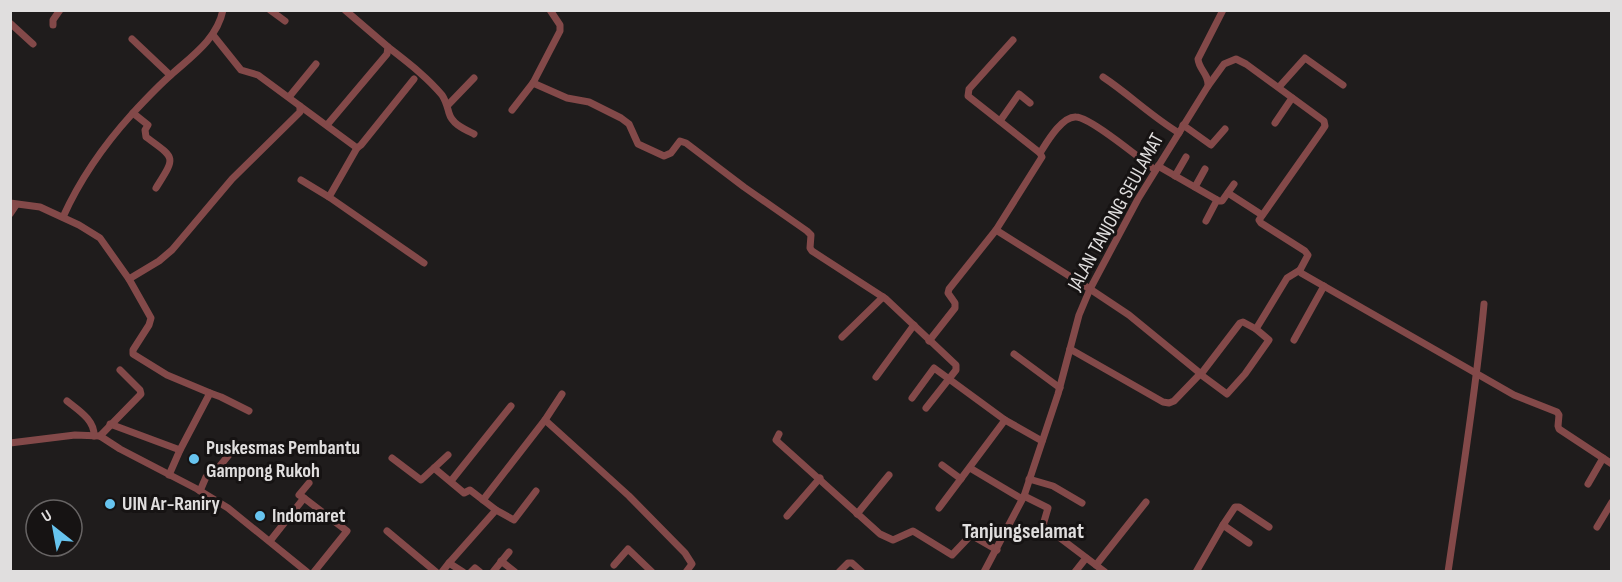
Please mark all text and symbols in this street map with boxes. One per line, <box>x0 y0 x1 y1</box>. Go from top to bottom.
street label: JALAN TANJONG SEULAMAT <box>1062 129 1169 296</box>
place label: Puskesmas Pembantu Gampong Rukoh <box>206 436 360 483</box>
marker: Puskesmas Pembantu Gampong Rukoh <box>187 452 201 466</box>
place label: UIN Ar-Raniry <box>122 492 220 516</box>
marker: UIN Ar-Raniry <box>103 497 117 511</box>
north arrow <box>24 498 84 558</box>
place label: Indomaret <box>272 504 346 528</box>
text: U <box>39 506 56 527</box>
marker: Indomaret <box>253 509 267 523</box>
district label: Tanjungselamat <box>962 518 1084 545</box>

